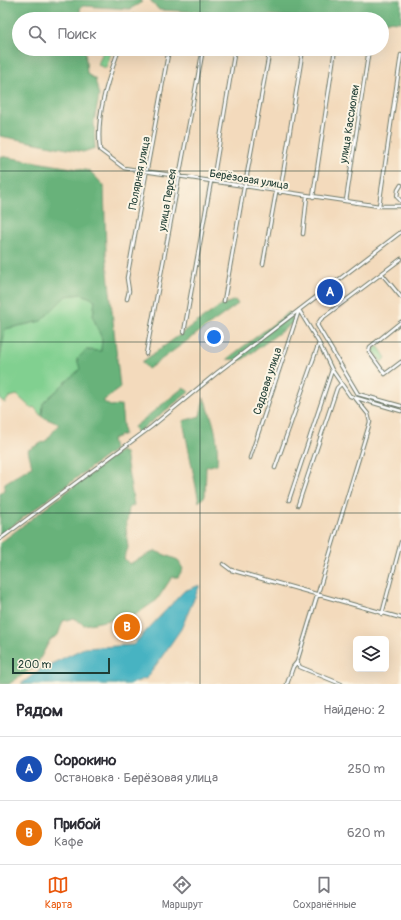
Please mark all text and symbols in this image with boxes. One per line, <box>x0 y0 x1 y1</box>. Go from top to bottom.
search box <box>12 12 389 56</box>
icon: search <box>26 23 48 45</box>
text: Поиск <box>58 25 97 44</box>
street label: улица Кассиопеи <box>337 84 362 165</box>
street label: Полярная улица <box>126 135 153 211</box>
street label: Берёзовая улица <box>208 167 289 192</box>
street label: улица Персея <box>155 168 179 233</box>
pin: A <box>317 277 343 307</box>
your location <box>204 327 224 347</box>
street label: Садовая улица <box>250 346 284 416</box>
pin: B <box>114 612 140 642</box>
map controls <box>353 636 389 672</box>
button: layers <box>353 636 389 672</box>
scale bar <box>12 656 110 675</box>
text: 200 m <box>18 658 51 671</box>
text: Рядом <box>16 700 63 721</box>
text: Найдено: 2 <box>323 702 385 718</box>
text: Сорокино <box>54 751 116 770</box>
text: A <box>25 761 33 777</box>
text: 250 m <box>347 761 385 777</box>
text: Остановка · Берёзовая улица <box>54 770 218 786</box>
text: Прибой <box>54 815 101 834</box>
text: B <box>25 825 33 841</box>
text: 620 m <box>347 825 385 841</box>
text: Кафе <box>54 834 83 850</box>
tab: Карта <box>45 874 72 911</box>
tab: Маршрут <box>162 874 203 911</box>
tab: Сохранённые <box>293 874 356 911</box>

